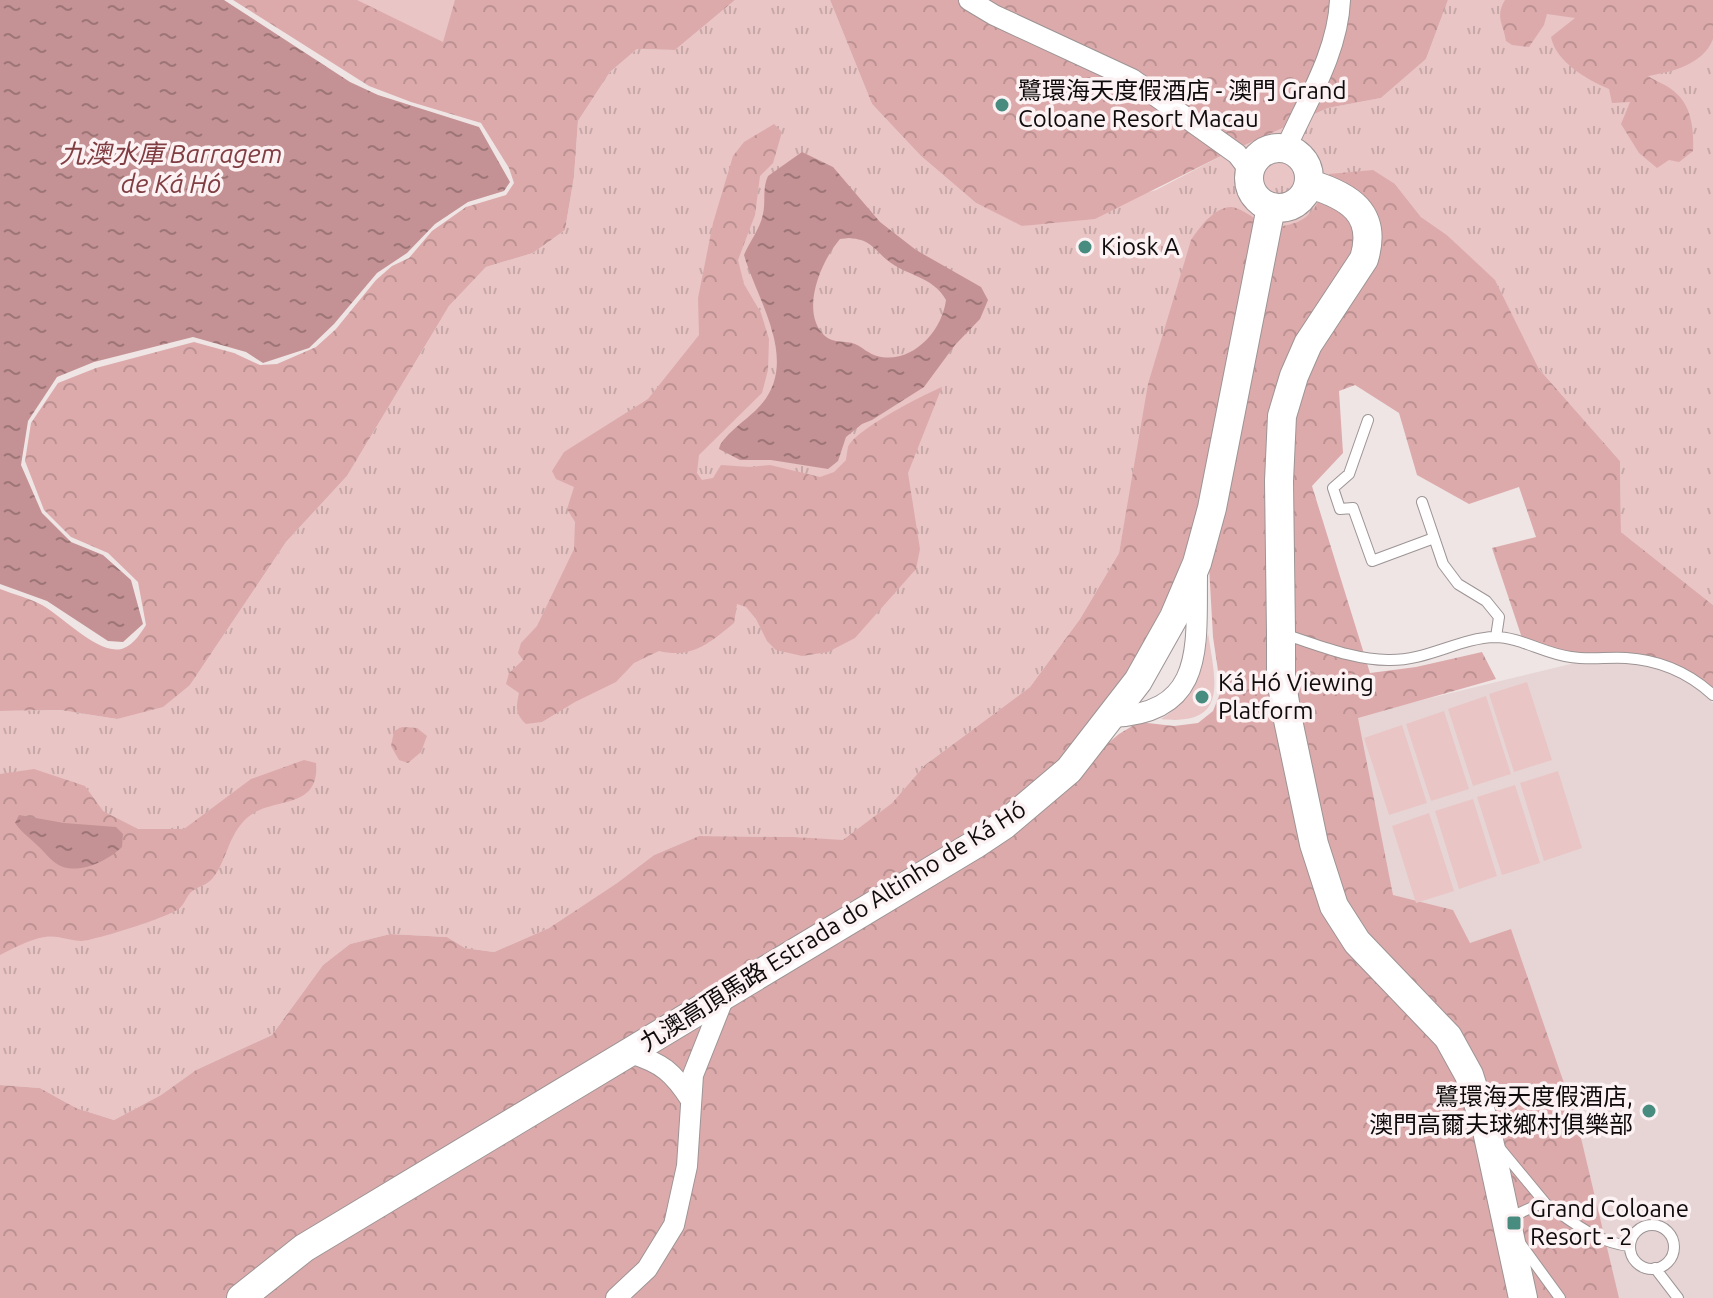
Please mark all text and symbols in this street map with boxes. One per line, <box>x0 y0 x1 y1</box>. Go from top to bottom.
place label: 鷺環海天度假酒店 - 澳門 Grand Coloane Resort Macau <box>1018 77 1347 132</box>
marker: 鷺環海天度假酒店 - 澳門 Grand Coloane Resort Macau <box>993 96 1011 114</box>
water label: 九澳水庫 Barragem de Ká Hó <box>60 139 282 198</box>
place label: Kiosk A <box>1101 233 1180 260</box>
marker: Kiosk A <box>1076 238 1094 256</box>
place label: Ká Hó Viewing Platform <box>1218 669 1374 724</box>
marker: Ká Hó Viewing Platform <box>1193 688 1211 706</box>
street label: 九澳高頂馬路 Estrada do Altinho de Ká Hó <box>635 795 1031 1056</box>
place label: 鷺環海天度假酒店, 澳門高爾夫球鄉村俱樂部 <box>1369 1083 1633 1138</box>
marker: 鷺環海天度假酒店, 澳門高爾夫球鄉村俱樂部 <box>1640 1102 1658 1120</box>
place label: Grand Coloane Resort - 2 <box>1530 1195 1689 1250</box>
marker: Grand Coloane Resort - 2 <box>1505 1214 1523 1232</box>

